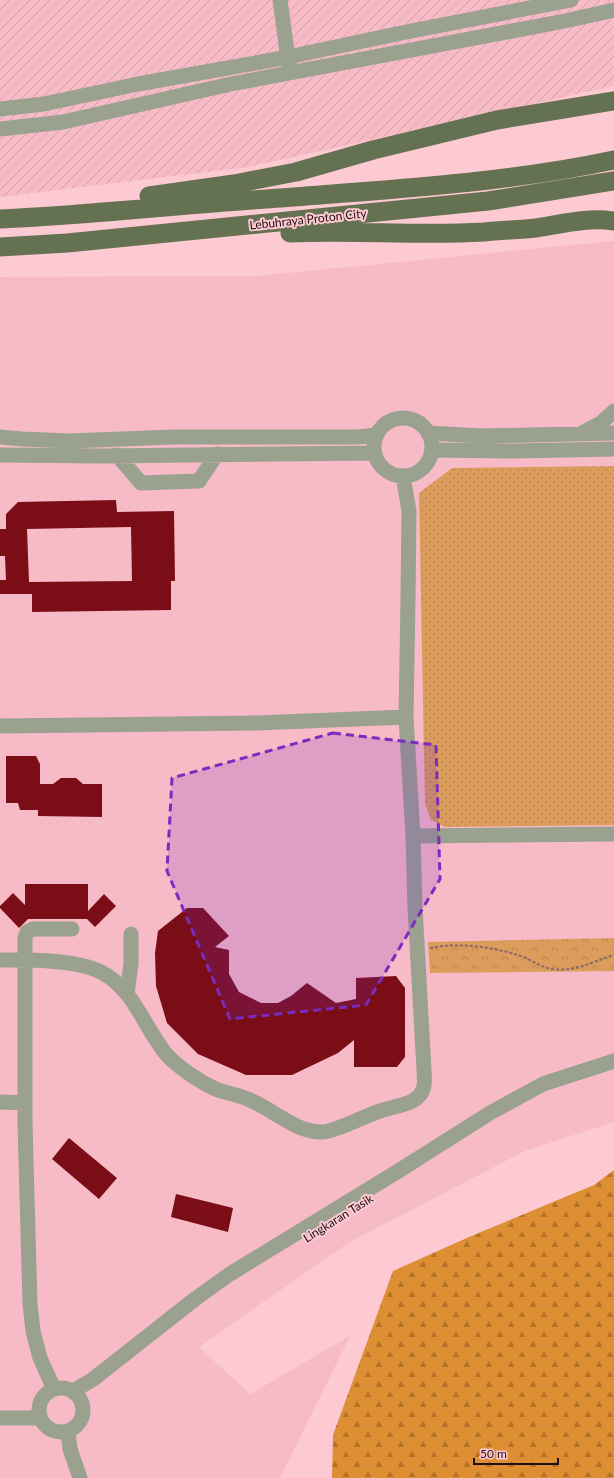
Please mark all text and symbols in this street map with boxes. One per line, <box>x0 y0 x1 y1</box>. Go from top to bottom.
street label: Lebuhraya Proton City <box>249 205 368 233</box>
street label: Lingkaran Tasik <box>300 1190 376 1245</box>
scale bar <box>474 1440 558 1466</box>
text: 50 m <box>480 1446 507 1461</box>

